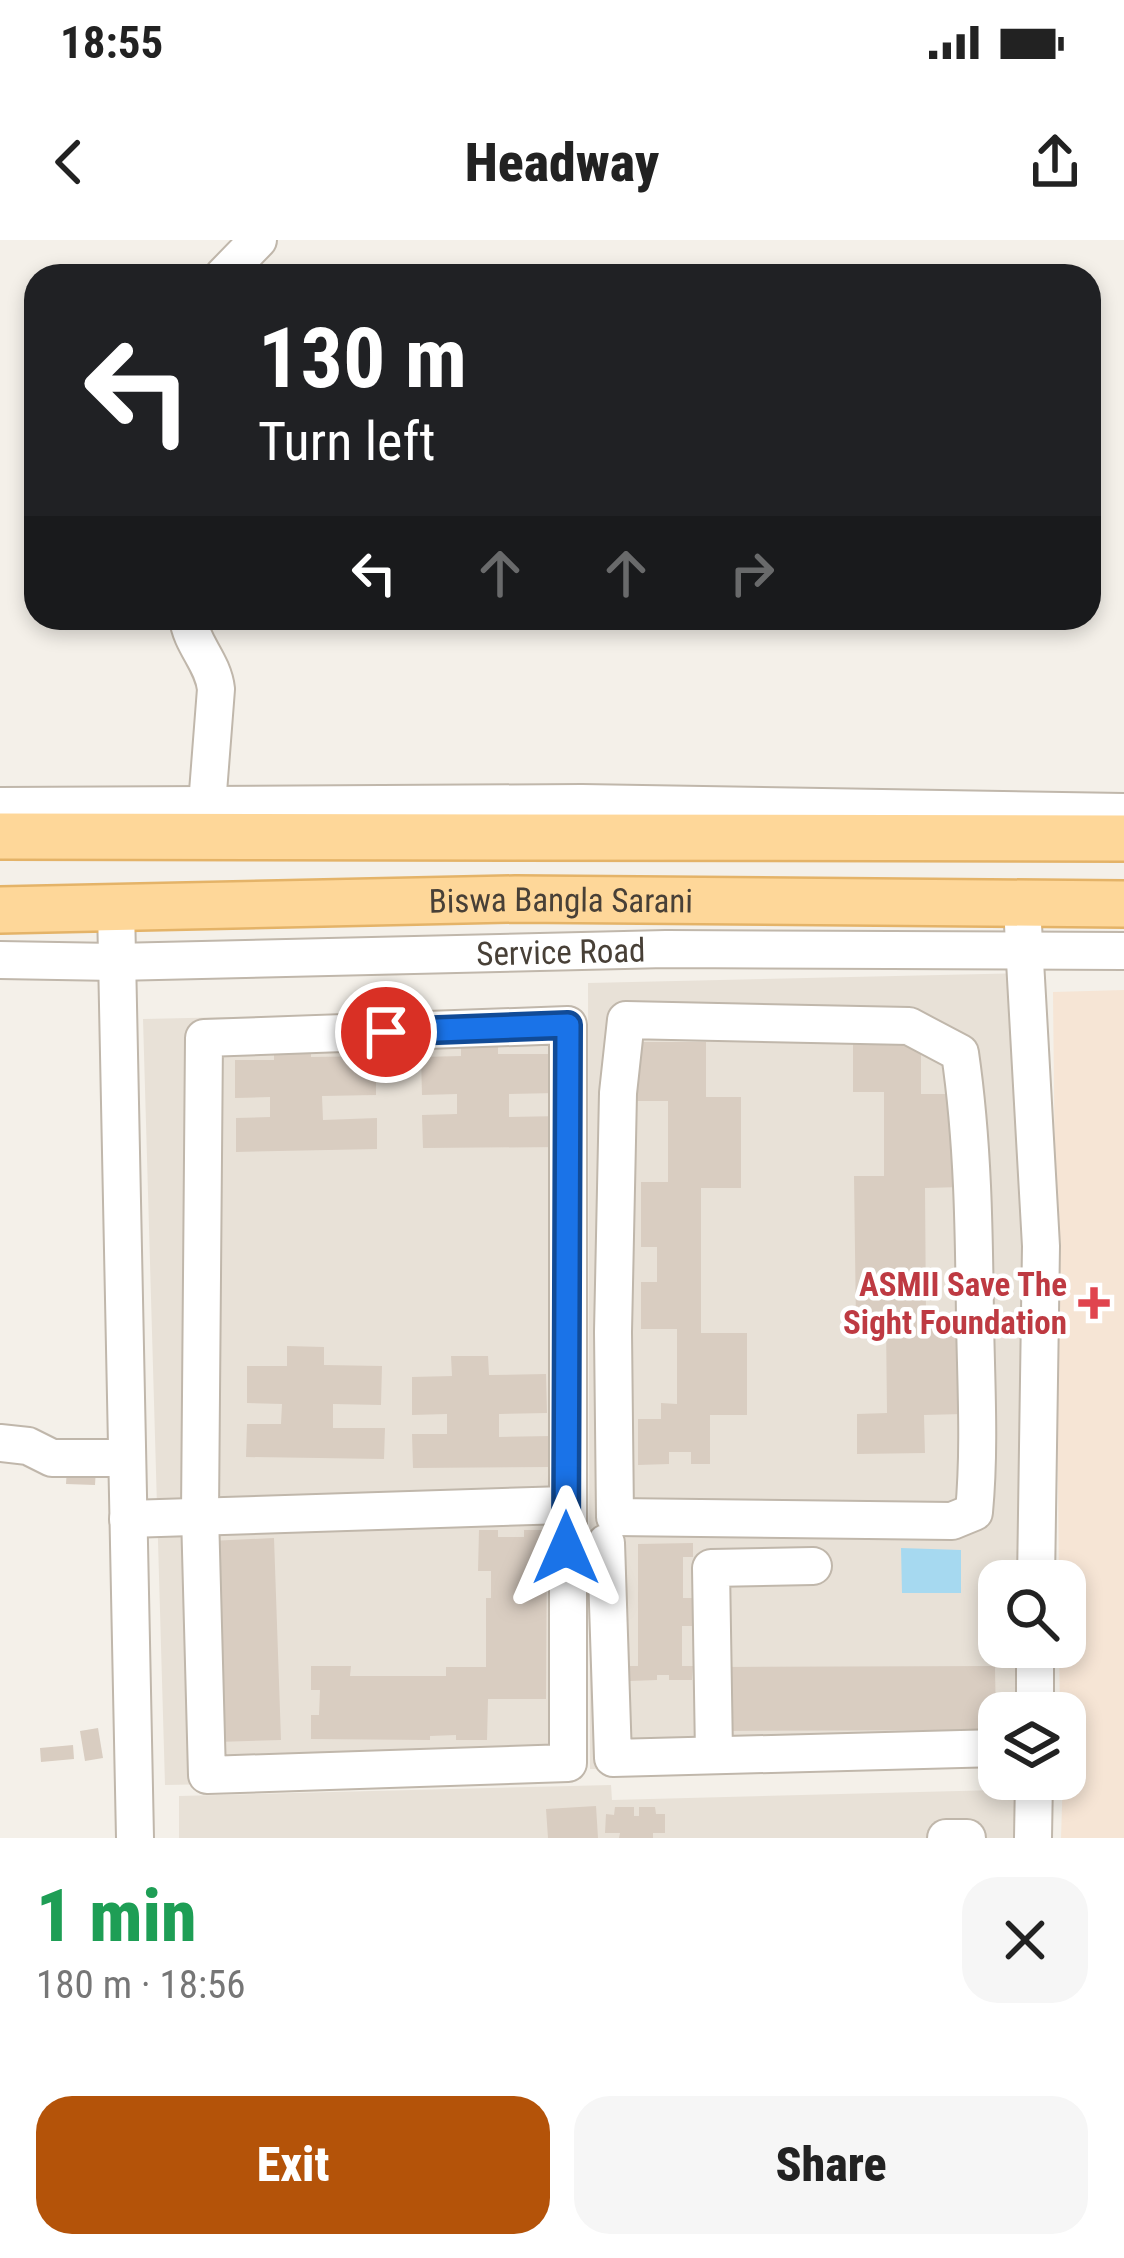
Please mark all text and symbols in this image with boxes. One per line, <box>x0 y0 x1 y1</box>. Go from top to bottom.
text: 18:55 <box>60 16 163 69</box>
icon: back <box>36 129 102 195</box>
icon: share <box>1022 129 1088 195</box>
text: Headway <box>465 131 659 194</box>
text: 130 m <box>258 309 467 408</box>
icon: left <box>60 312 216 468</box>
text: Turn left <box>258 410 435 473</box>
icon: left <box>341 540 407 606</box>
icon: ahead <box>467 540 533 606</box>
icon: ahead <box>593 540 659 606</box>
icon: right <box>719 540 785 606</box>
street label: Biswa Bangla Sarani <box>428 880 693 921</box>
street label: Service Road <box>476 930 646 973</box>
pin <box>335 981 437 1083</box>
icon: arrive <box>353 999 419 1065</box>
place label: ASMII Save The Sight Foundation <box>843 1265 1067 1342</box>
marker: ASMII Save The Sight Foundation <box>1078 1287 1110 1319</box>
position arrow <box>503 1485 629 1611</box>
map controls <box>978 1560 1086 1800</box>
button: search <box>978 1560 1086 1668</box>
button: layers <box>978 1692 1086 1800</box>
text: 1 min <box>36 1874 197 1959</box>
button: close <box>962 1877 1088 2003</box>
text: 180 m · 18:56 <box>36 1962 246 2008</box>
button: Exit <box>36 2096 550 2234</box>
button: Share <box>574 2096 1088 2234</box>

